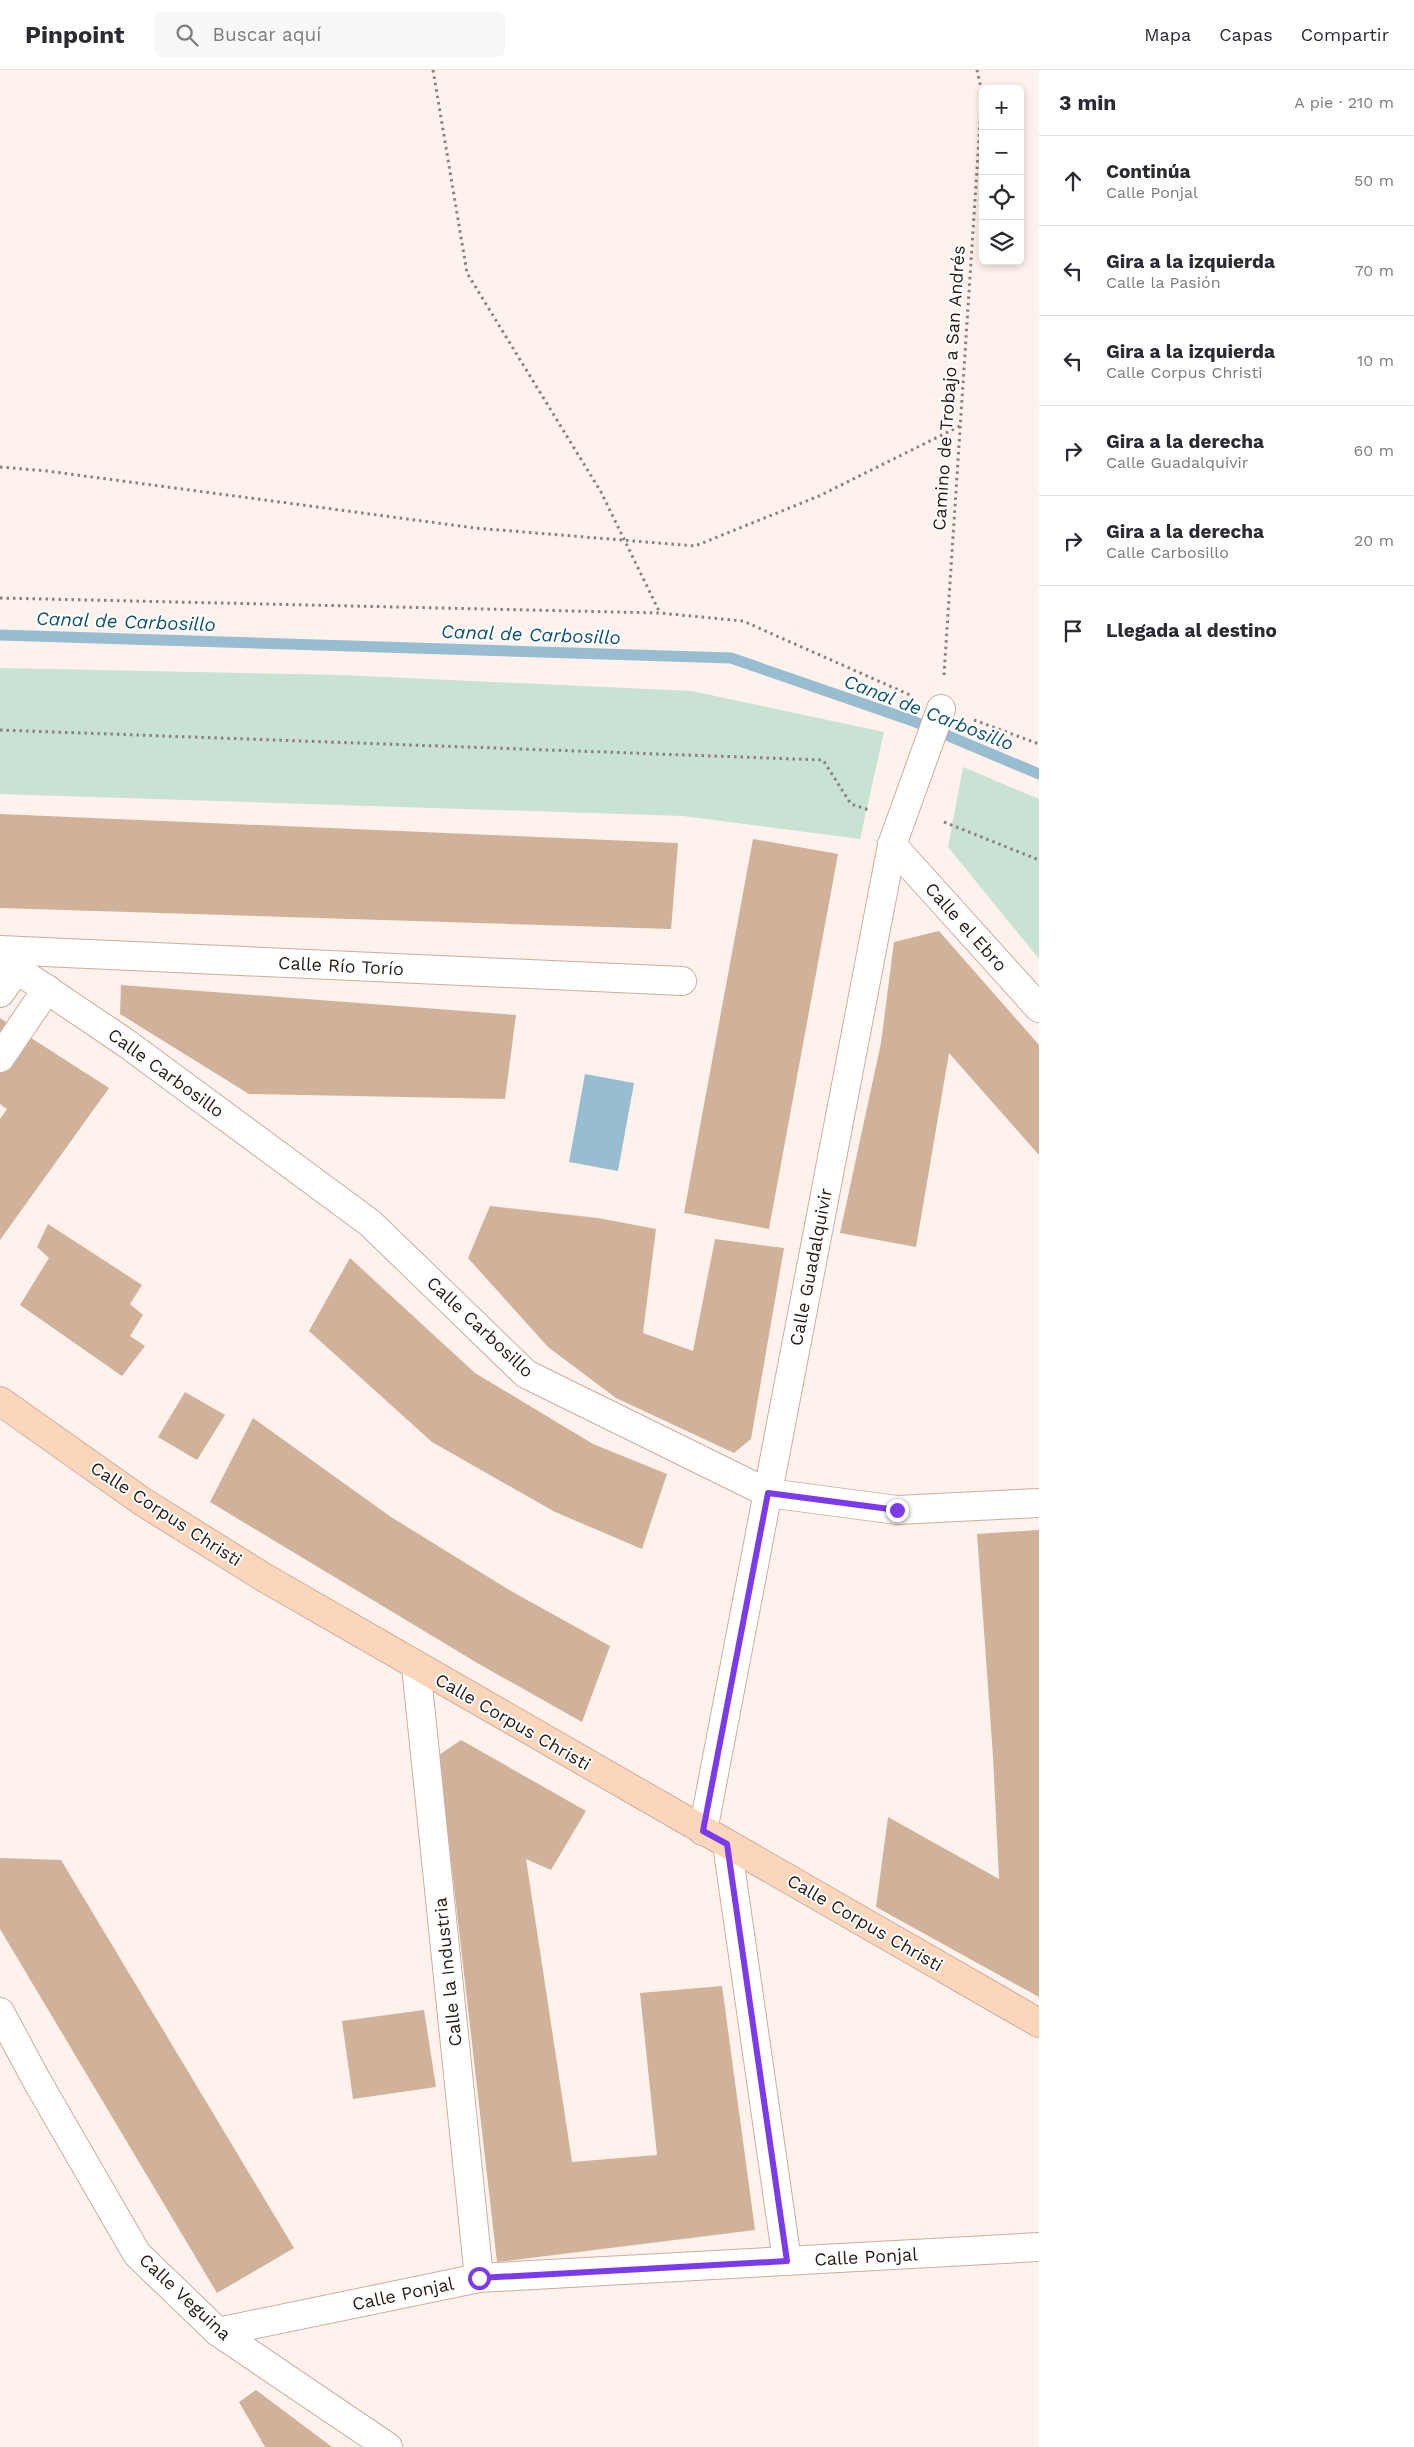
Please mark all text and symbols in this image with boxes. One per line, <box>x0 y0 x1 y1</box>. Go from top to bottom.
search box <box>155 12 505 57</box>
text: Pinpoint <box>25 21 125 49</box>
icon: search <box>173 21 201 49</box>
text: Buscar aquí <box>213 23 321 46</box>
text: Mapa <box>1144 24 1191 45</box>
text: Capas <box>1219 24 1273 45</box>
text: Compartir <box>1301 24 1389 45</box>
map controls <box>979 85 1024 265</box>
button: + <box>979 85 1024 130</box>
text: 3 min <box>1059 90 1116 115</box>
text: A pie · 210 m <box>1294 93 1394 112</box>
button: − <box>979 130 1024 175</box>
text: Continúa <box>1106 160 1190 183</box>
icon: ahead <box>1059 167 1087 195</box>
text: 50 m <box>1354 171 1394 190</box>
button: locate <box>979 175 1024 220</box>
text: Calle Ponjal <box>1106 183 1198 202</box>
button: layers <box>979 220 1024 265</box>
street label: Camino de Trobajo a San Andrés <box>928 245 969 531</box>
text: Gira a la izquierda <box>1106 250 1275 273</box>
icon: left <box>1059 257 1087 285</box>
text: 70 m <box>1355 261 1394 280</box>
text: Calle la Pasión <box>1106 273 1221 292</box>
text: Gira a la izquierda <box>1106 340 1275 363</box>
icon: left <box>1059 347 1087 375</box>
text: 10 m <box>1357 351 1394 370</box>
text: Calle Corpus Christi <box>1106 363 1262 382</box>
text: Gira a la derecha <box>1106 430 1264 453</box>
icon: right <box>1059 437 1087 465</box>
text: 60 m <box>1354 441 1394 460</box>
text: Calle Guadalquivir <box>1106 453 1248 472</box>
text: Gira a la derecha <box>1106 520 1264 543</box>
icon: right <box>1059 527 1087 555</box>
text: 20 m <box>1354 531 1394 550</box>
text: Calle Carbosillo <box>1106 543 1229 562</box>
water label: Canal de Carbosillo <box>36 607 216 636</box>
icon: arrive <box>1059 617 1087 645</box>
text: Llegada al destino <box>1106 619 1277 642</box>
water label: Canal de Carbosillo <box>441 620 621 649</box>
water label: Canal de Carbosillo <box>841 669 1017 755</box>
street label: Calle el Ebro <box>921 878 1012 975</box>
street label: Calle Río Torío <box>278 952 404 979</box>
street label: Calle Carbosillo <box>104 1024 228 1122</box>
street label: Calle Guadalquivir <box>785 1186 836 1347</box>
street label: Calle Carbosillo <box>423 1272 538 1381</box>
street label: Calle Corpus Christi <box>87 1457 246 1570</box>
route end <box>886 1499 909 1522</box>
street label: Calle Corpus Christi <box>432 1668 595 1775</box>
street label: Calle Corpus Christi <box>784 1869 947 1976</box>
street label: Calle la Industria <box>429 1897 466 2048</box>
street label: Calle Ponjal <box>814 2243 919 2270</box>
street label: Calle Veguina <box>135 2249 235 2344</box>
route start <box>468 2267 491 2290</box>
street label: Calle Ponjal <box>350 2272 456 2315</box>

